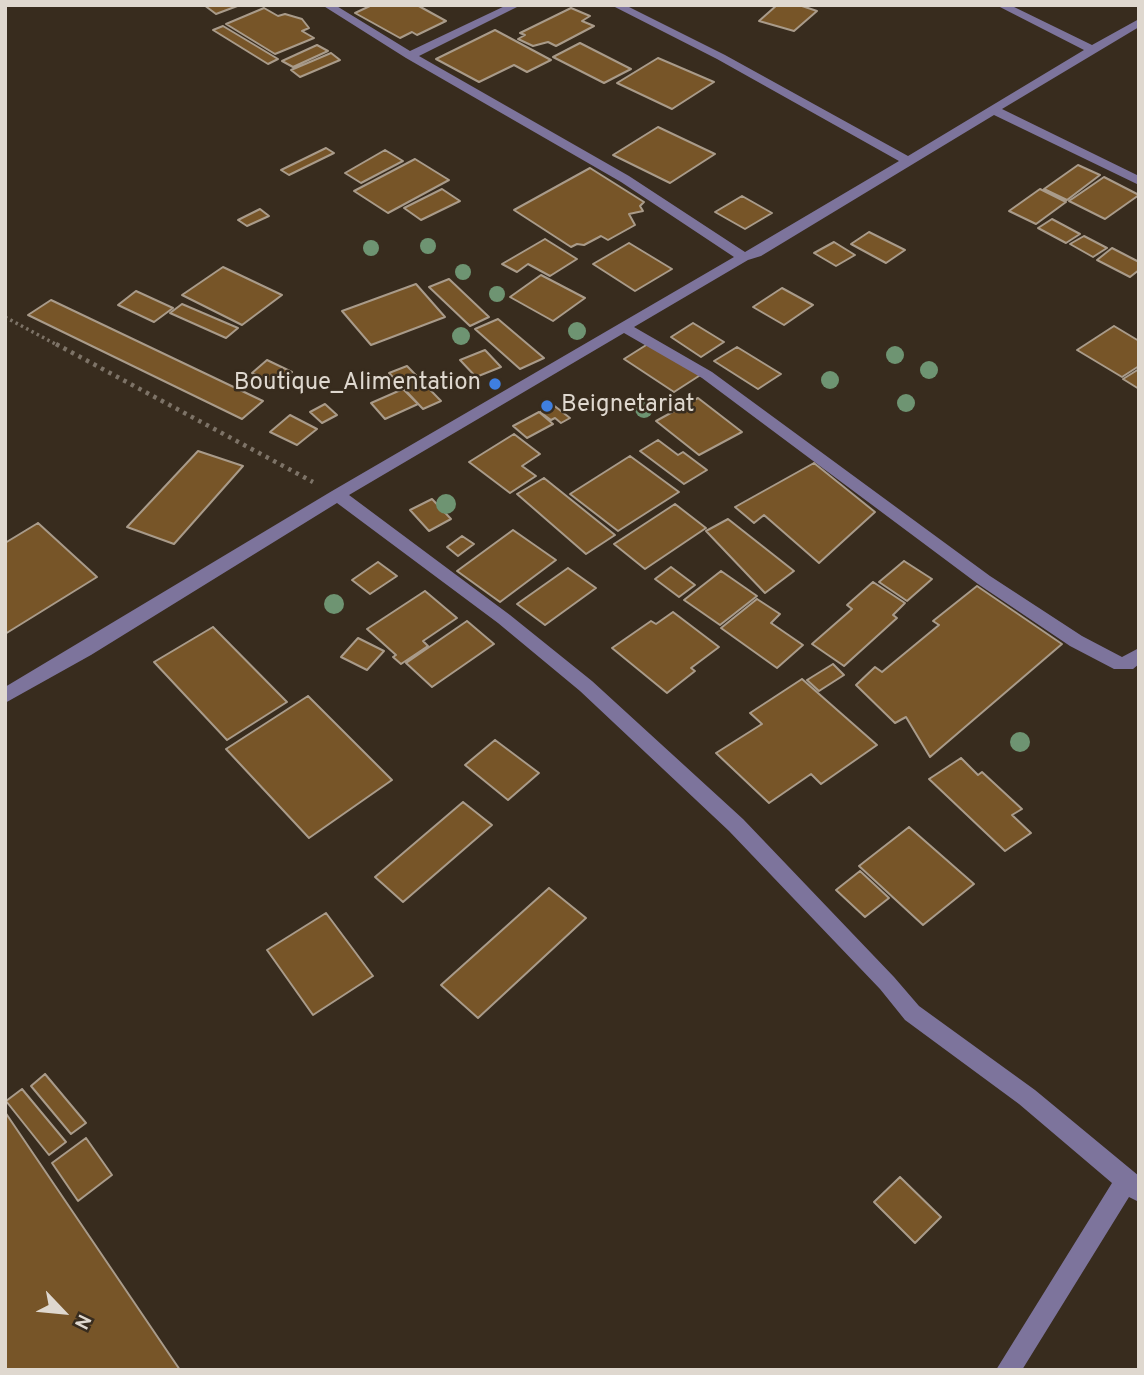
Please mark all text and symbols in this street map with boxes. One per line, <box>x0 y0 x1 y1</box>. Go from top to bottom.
place label: Boutique_Alimentation <box>234 370 481 398</box>
marker: Boutique_Alimentation <box>487 376 503 392</box>
place label: Beignetariat <box>561 392 695 420</box>
marker: Beignetariat <box>539 398 555 414</box>
north arrow <box>28 1277 98 1347</box>
text: N <box>68 1310 96 1333</box>

